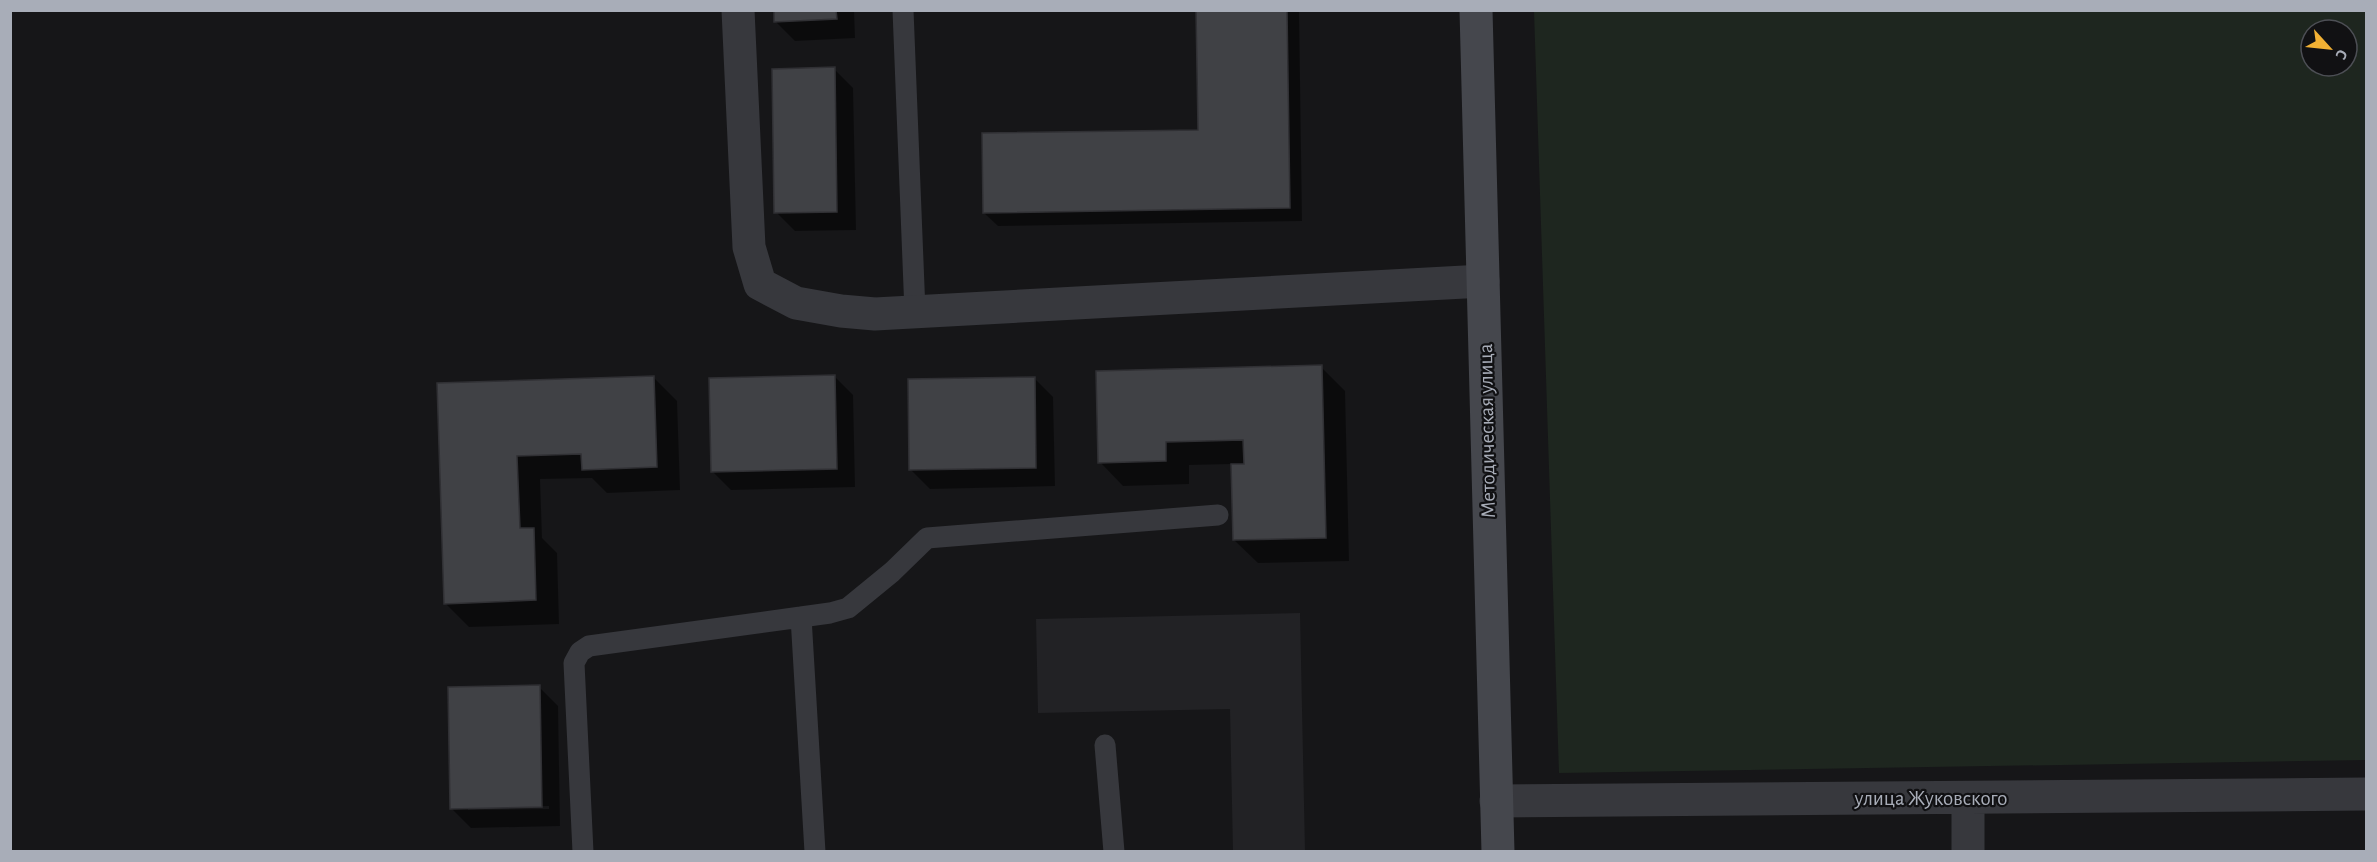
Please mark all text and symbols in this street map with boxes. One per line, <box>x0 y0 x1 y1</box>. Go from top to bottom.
north arrow <box>2299 18 2359 78</box>
text: С <box>2332 47 2351 62</box>
street label: Методическая улица <box>1475 343 1499 519</box>
street label: улица Жуковского <box>1854 788 2007 809</box>

